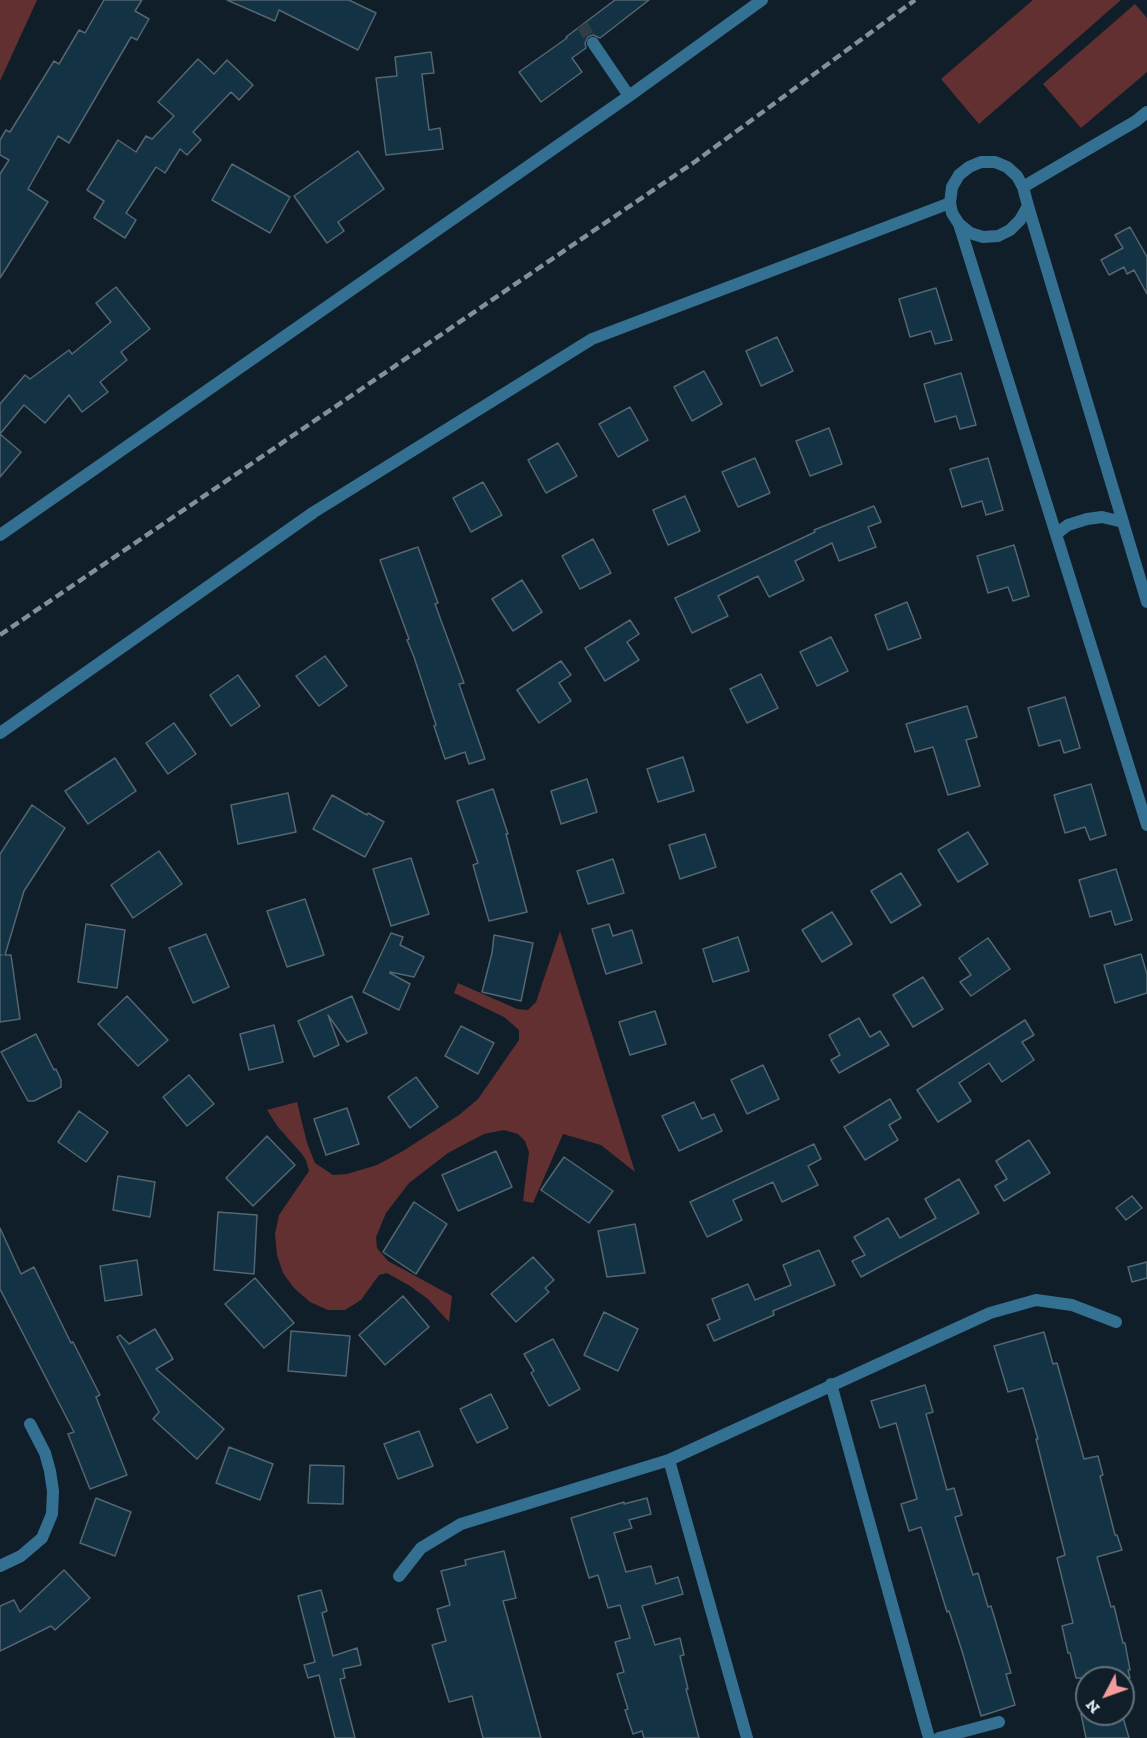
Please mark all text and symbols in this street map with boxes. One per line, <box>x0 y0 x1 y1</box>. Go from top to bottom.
north arrow <box>1075 1666 1135 1726</box>
text: N <box>1081 1696 1104 1718</box>

